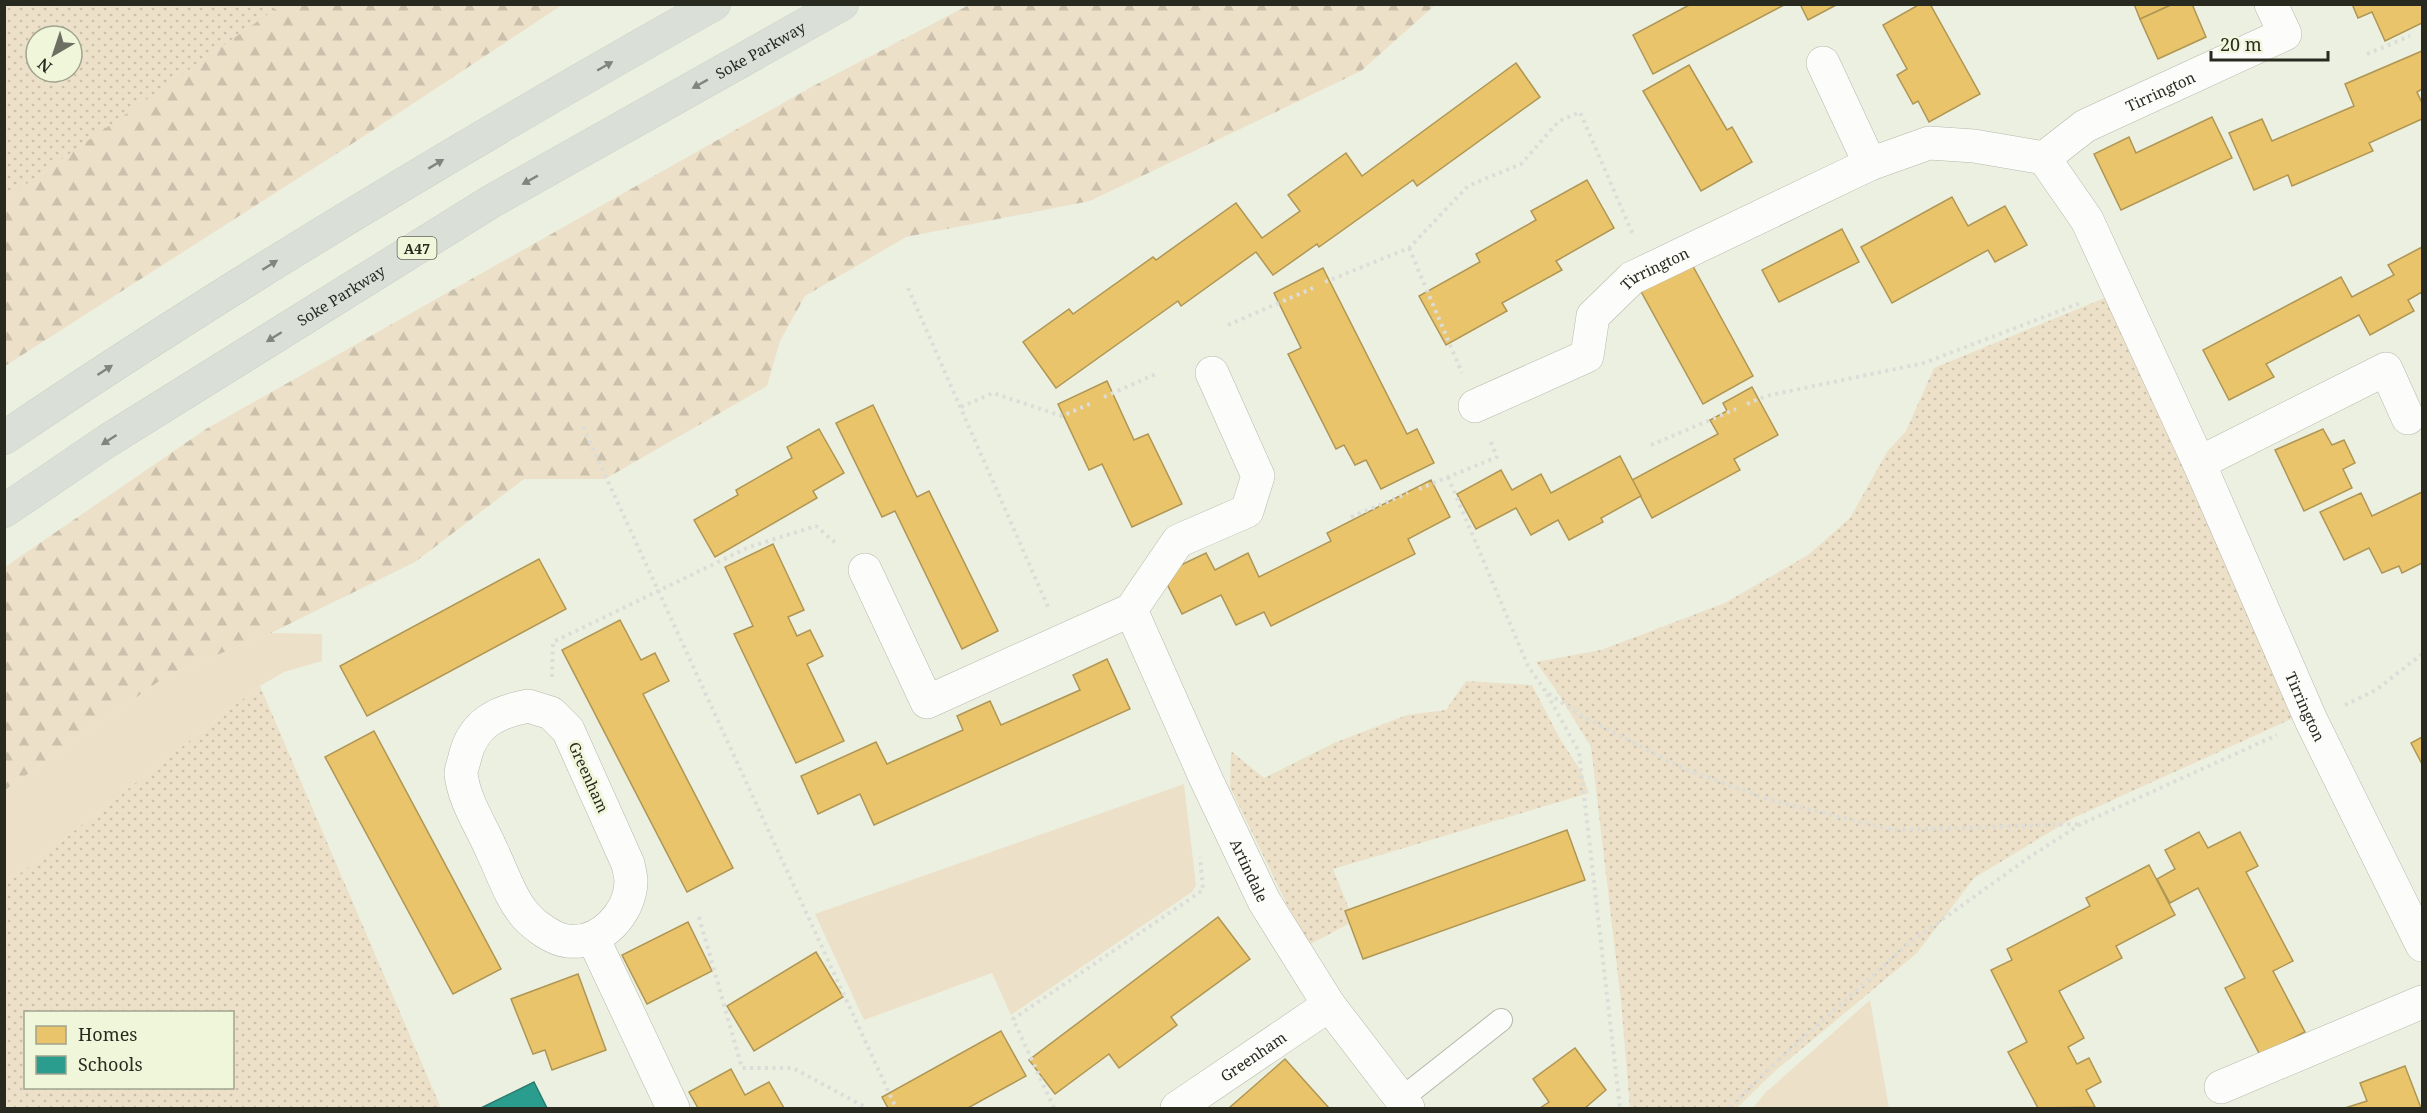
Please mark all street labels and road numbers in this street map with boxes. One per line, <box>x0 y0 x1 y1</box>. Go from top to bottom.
street label: Soke Parkway <box>712 16 809 83</box>
street label: Tirrington <box>2122 67 2199 116</box>
road number: A47 <box>398 237 436 259</box>
street label: Tirrington <box>1616 242 1692 294</box>
street label: Soke Parkway <box>293 260 389 330</box>
street label: Tirrington <box>2281 669 2330 745</box>
street label: Greenham <box>564 738 614 816</box>
street label: Artindale <box>1226 835 1273 905</box>
street label: Greenham <box>1216 1027 1290 1086</box>

